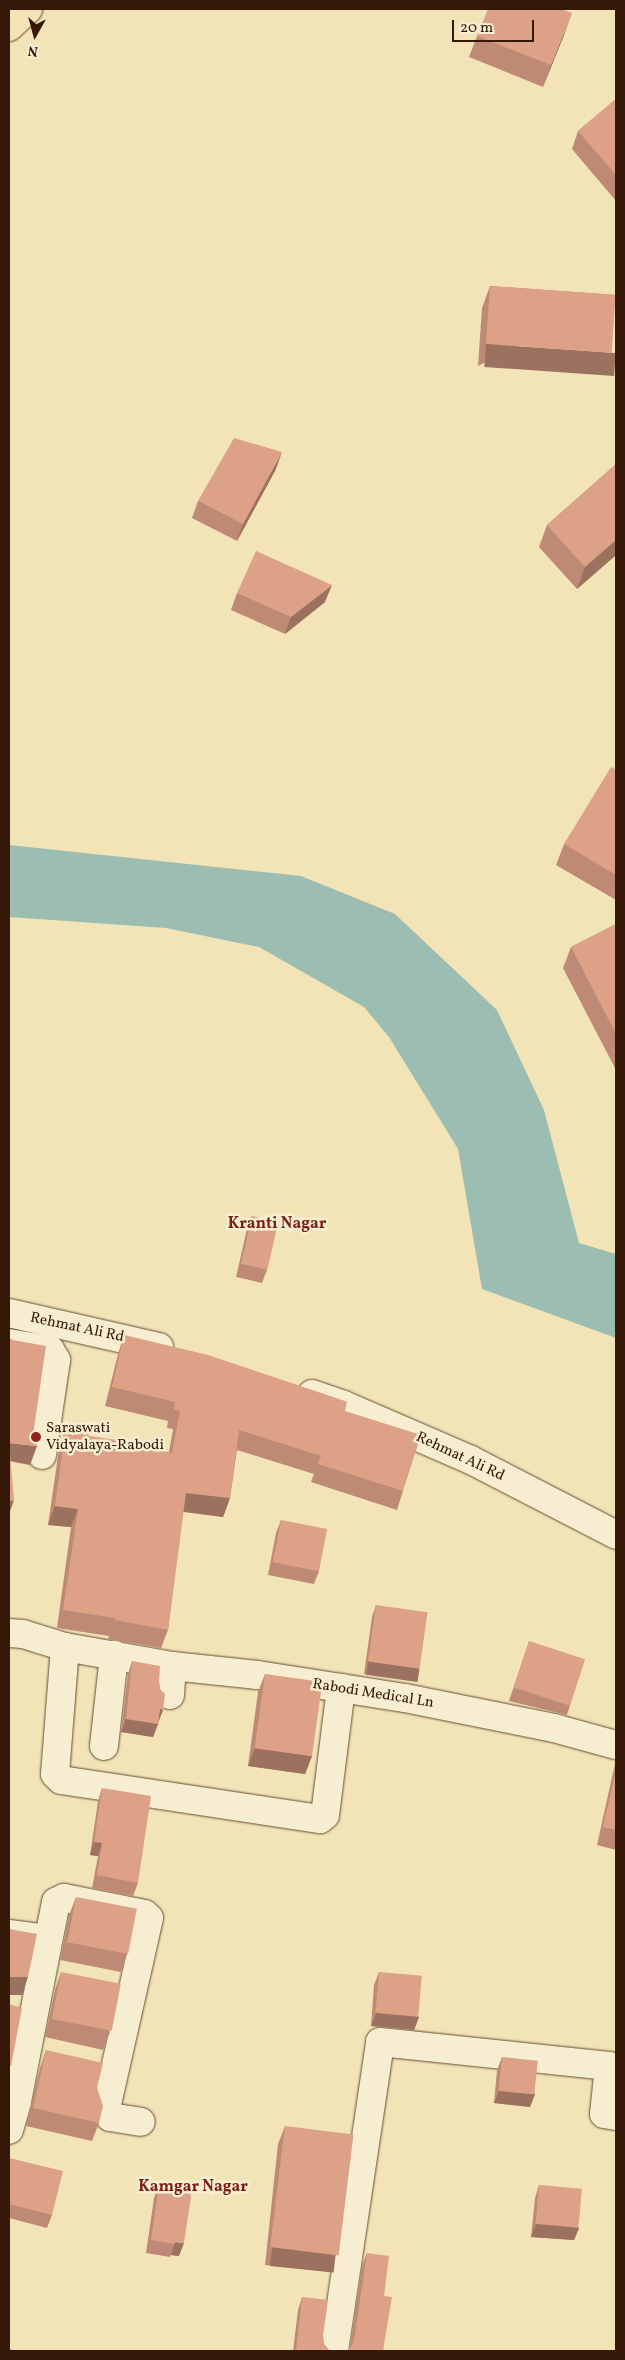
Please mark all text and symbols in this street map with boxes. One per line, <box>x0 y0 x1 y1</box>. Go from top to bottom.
north arrow <box>10 10 60 60</box>
scale bar <box>455 10 538 42</box>
text: 20 m <box>460 18 493 39</box>
text: N <box>27 40 39 60</box>
district label: Kranti Nagar <box>228 1214 326 1234</box>
street label: Rehmat Ali Rd <box>28 1309 126 1347</box>
place label: Saraswati Vidyalaya-Rabodi <box>46 1419 164 1454</box>
street label: Rehmat Ali Rd <box>413 1429 507 1485</box>
marker: Saraswati Vidyalaya-Rabodi <box>30 1431 42 1443</box>
street label: Rabodi Medical Ln <box>311 1676 435 1712</box>
district label: Kamgar Nagar <box>138 2177 248 2197</box>

